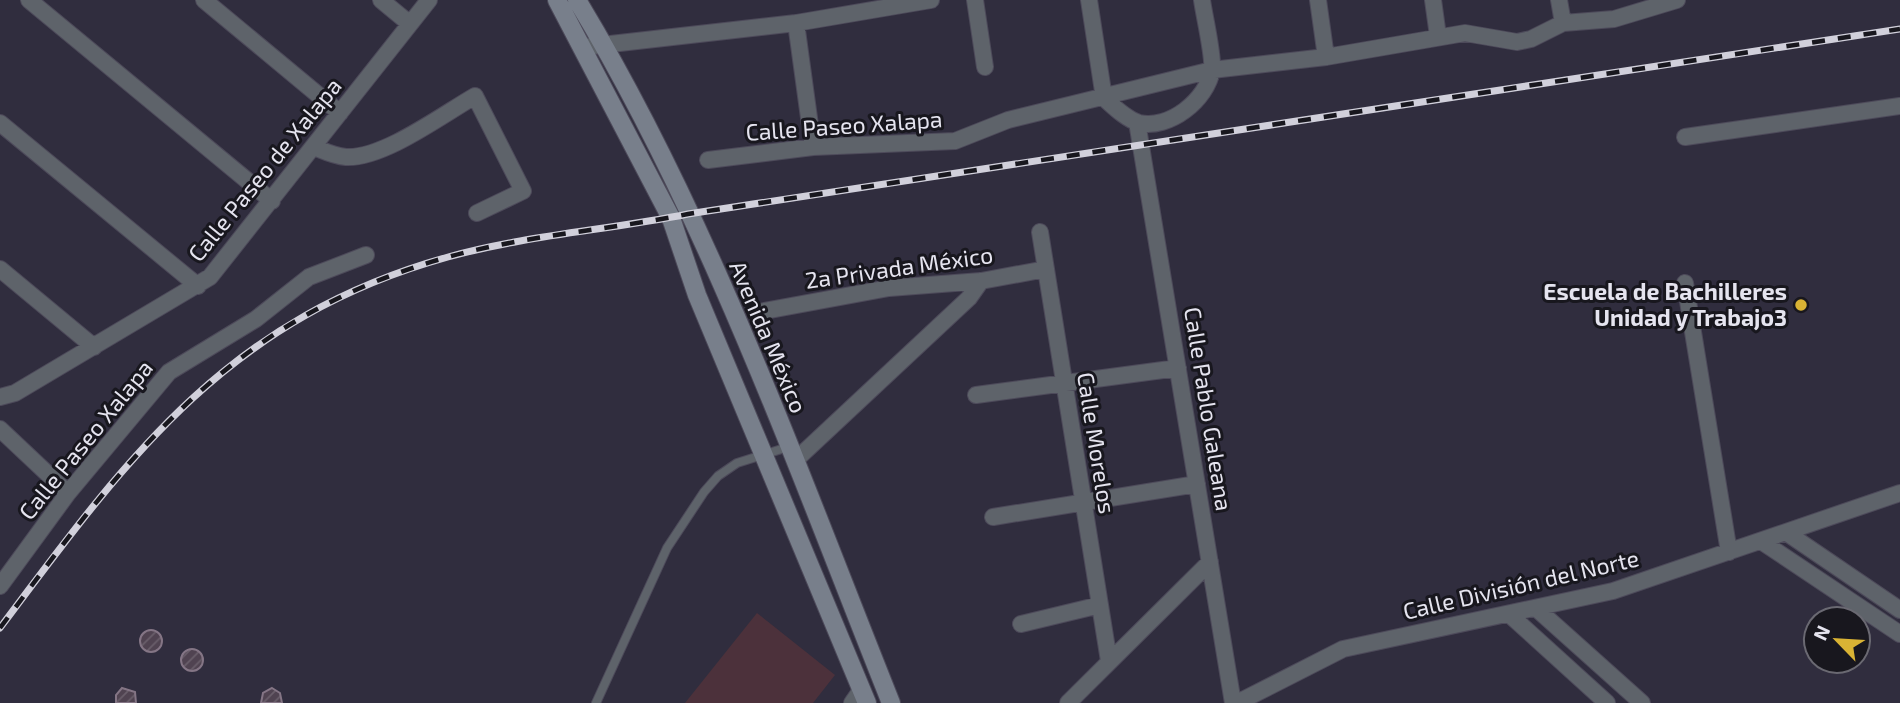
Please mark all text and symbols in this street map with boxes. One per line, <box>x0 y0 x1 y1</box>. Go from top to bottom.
street label: Calle Paseo de Xalapa <box>182 72 347 267</box>
street label: Calle Paseo Xalapa <box>745 104 943 146</box>
street label: 2a Privada México <box>803 240 995 294</box>
street label: Avenida México <box>724 256 814 417</box>
place label: Escuela de Bachilleres Unidad y Trabajo3 <box>1543 277 1787 331</box>
marker: Escuela de Bachilleres Unidad y Trabajo3 <box>1793 297 1809 313</box>
street label: Calle Pablo Galeana <box>1179 305 1239 513</box>
street label: Calle Paseo Xalapa <box>12 354 158 525</box>
street label: Calle Morelos <box>1072 370 1122 516</box>
street label: Calle División del Norte <box>1400 543 1641 625</box>
north arrow <box>1802 605 1872 675</box>
text: N <box>1808 622 1834 644</box>

